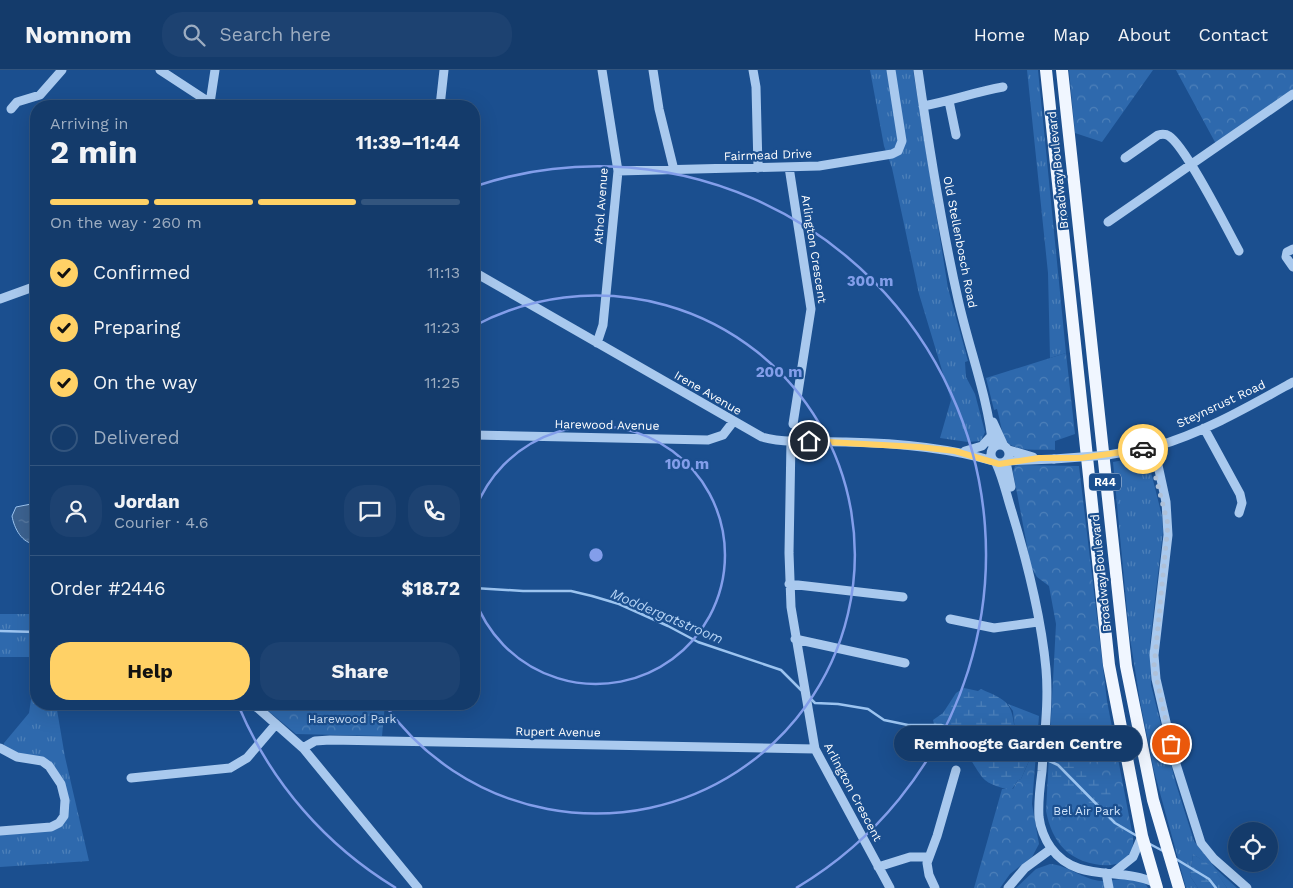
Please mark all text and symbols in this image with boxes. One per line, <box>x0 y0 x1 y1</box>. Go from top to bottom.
search box <box>162 12 512 57</box>
text: Nomnom <box>25 21 132 49</box>
icon: search <box>180 21 208 49</box>
text: Search here <box>220 23 331 46</box>
text: Home <box>974 24 1025 45</box>
text: Map <box>1053 24 1090 45</box>
text: About <box>1118 24 1170 45</box>
text: Contact <box>1198 24 1268 45</box>
street label: Broadway Boulevard <box>1045 110 1071 230</box>
text: Arriving in <box>50 114 128 133</box>
text: 11:39–11:44 <box>356 131 460 154</box>
text: 2 min <box>50 133 138 171</box>
street label: Fairmead Drive <box>724 146 812 164</box>
street label: Athol Avenue <box>591 167 611 245</box>
street label: Old Stellenbosch Road <box>940 175 980 309</box>
street label: Arlington Crescent <box>799 194 829 304</box>
text: On the way · 260 m <box>50 213 202 232</box>
icon: check <box>50 259 78 287</box>
text: Confirmed <box>93 261 190 284</box>
text: 11:13 <box>427 263 460 282</box>
text: 300 m <box>847 272 893 290</box>
icon: check <box>50 314 78 342</box>
text: Preparing <box>93 316 180 339</box>
text: 11:23 <box>424 318 460 337</box>
text: 200 m <box>756 363 802 381</box>
street label: Irene Avenue <box>672 368 744 418</box>
icon: check <box>50 369 78 397</box>
text: On the way <box>93 371 197 394</box>
text: 11:25 <box>424 373 460 392</box>
street label: Steynsrust Road <box>1174 377 1268 431</box>
street label: Harewood Avenue <box>554 417 660 433</box>
pin <box>788 420 830 462</box>
courier <box>1118 424 1168 474</box>
text: Delivered <box>93 426 180 449</box>
icon: home <box>795 427 823 455</box>
icon: car <box>1129 435 1157 463</box>
text: 100 m <box>665 455 709 473</box>
road number: R44 <box>1089 474 1121 491</box>
button: person <box>50 485 102 537</box>
button: chat <box>344 485 396 537</box>
button: phone <box>408 485 460 537</box>
text: Jordan <box>114 490 180 513</box>
text: Courier · 4.6 <box>114 513 209 532</box>
street label: Broadway Boulevard <box>1088 513 1114 633</box>
centre of rings <box>587 546 605 564</box>
text: Order #2446 <box>50 577 166 600</box>
text: $18.72 <box>401 577 460 600</box>
water label: Moddergatstroom <box>608 585 726 647</box>
button: Help <box>50 642 250 700</box>
button: Share <box>260 642 460 700</box>
park label: Harewood Park <box>308 712 397 726</box>
pin <box>1150 723 1192 765</box>
street label: Rupert Avenue <box>515 724 601 740</box>
callout: Remhoogte Garden Centre <box>894 726 1141 762</box>
icon: bag <box>1157 730 1185 758</box>
text: Remhoogte Garden Centre <box>914 734 1122 753</box>
street label: Arlington Crescent <box>821 740 885 844</box>
park label: Bel Air Park <box>1053 804 1121 818</box>
map controls <box>1228 822 1278 872</box>
button: locate <box>1228 822 1278 872</box>

